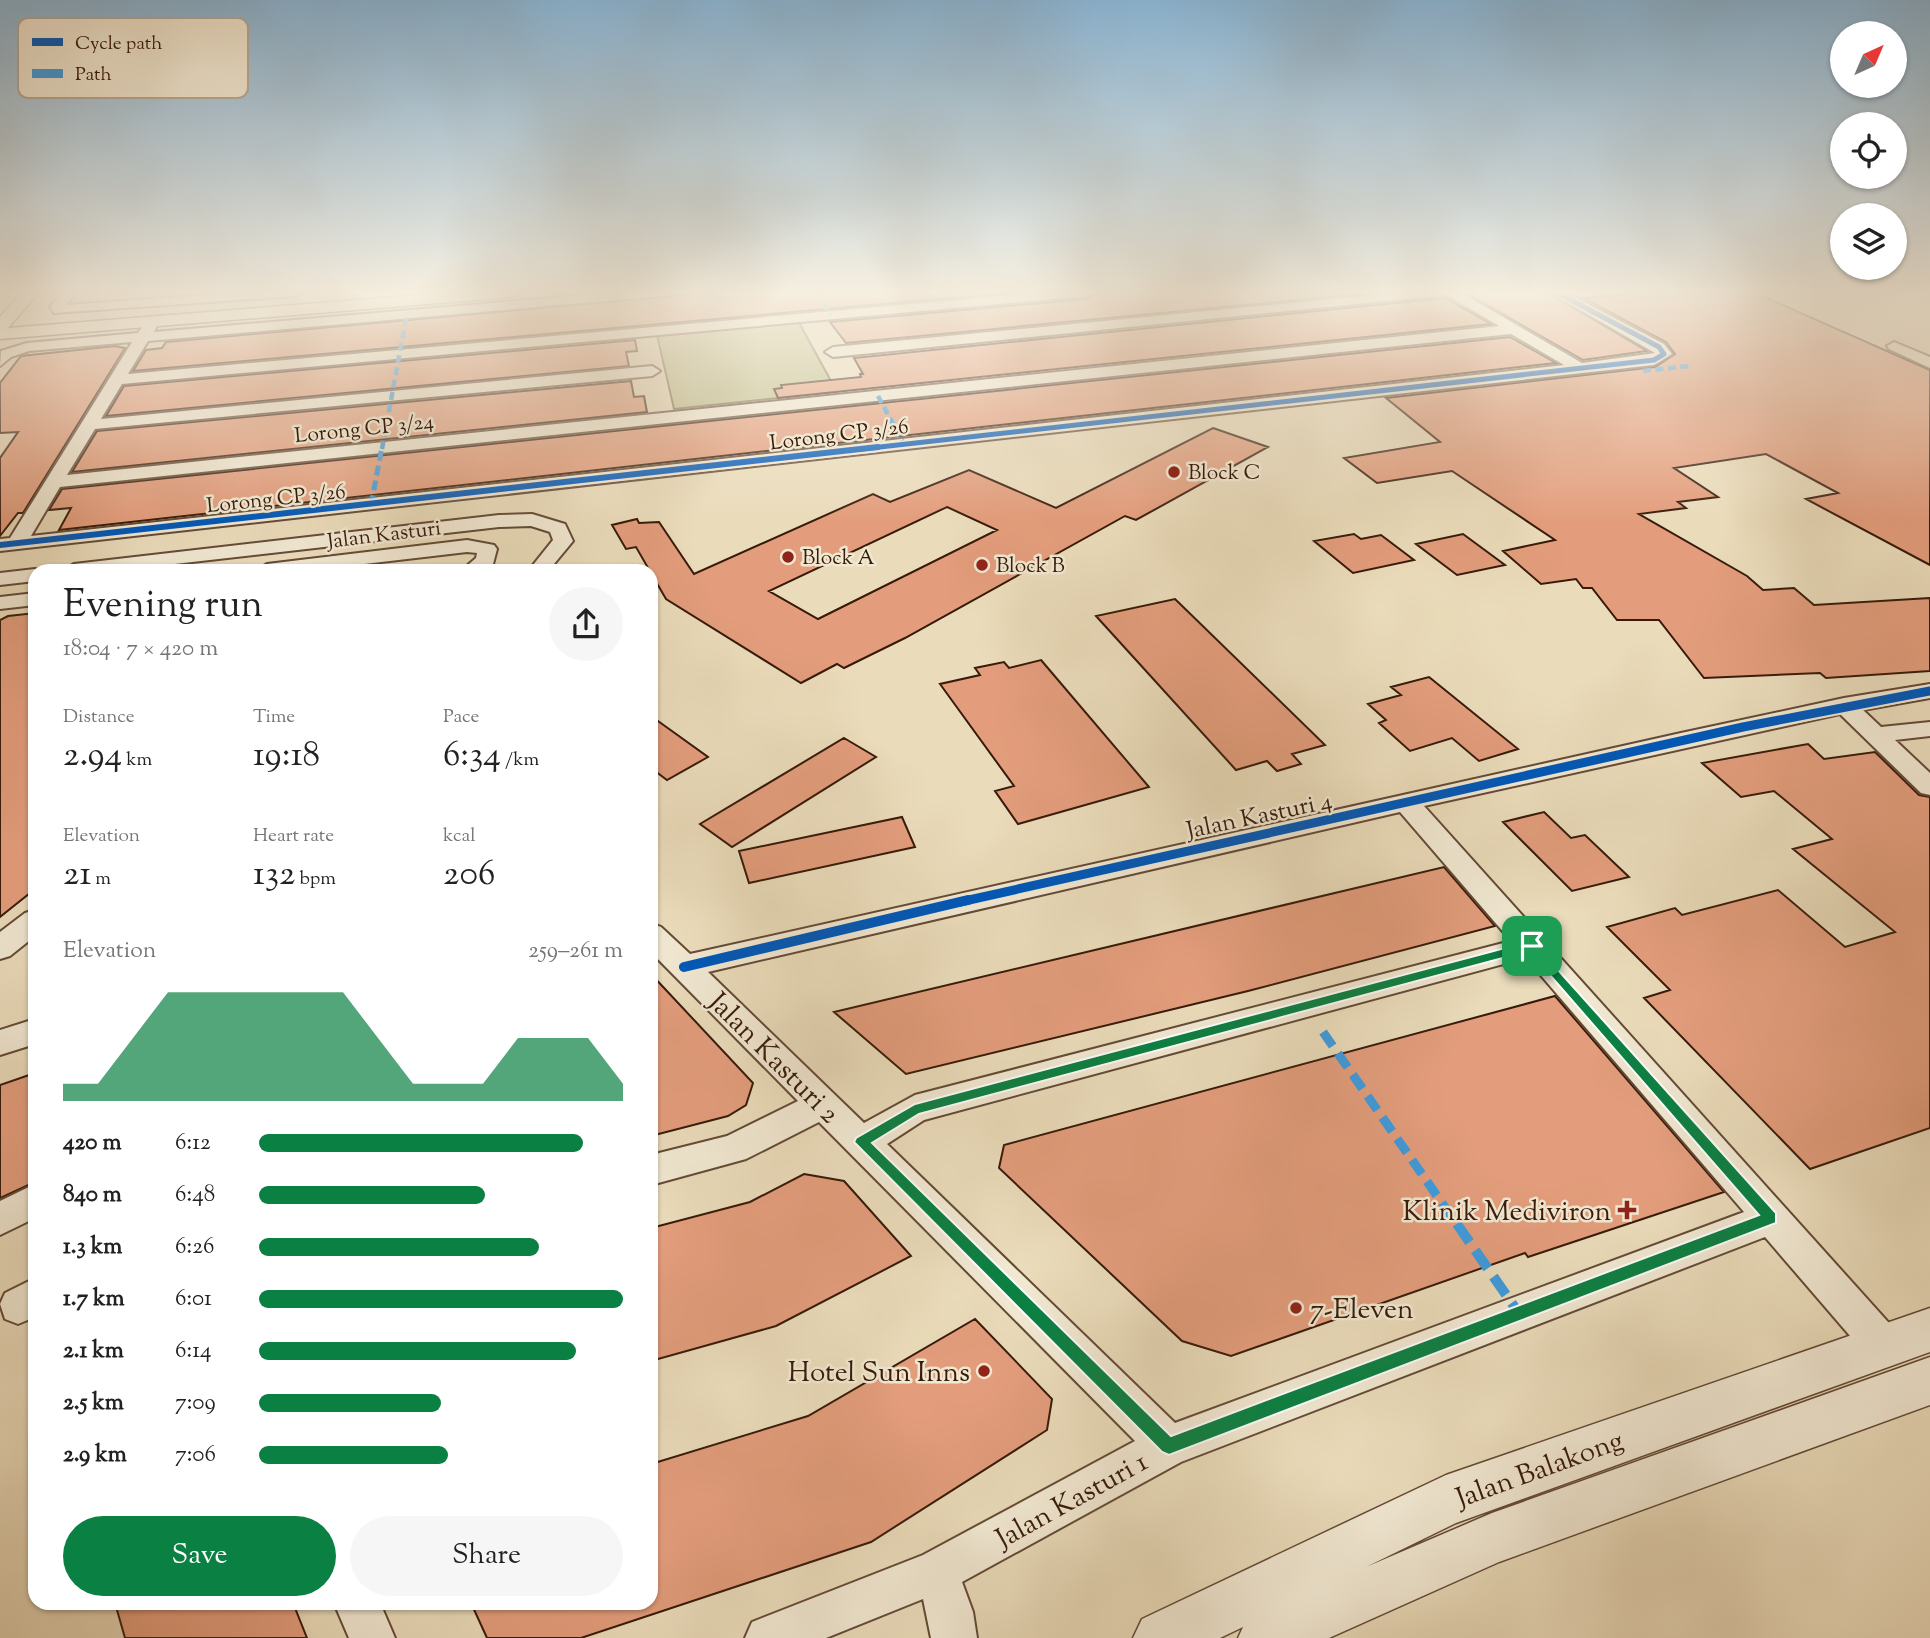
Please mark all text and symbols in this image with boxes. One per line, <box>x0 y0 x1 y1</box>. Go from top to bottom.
legend <box>18 18 248 98</box>
north arrow <box>1830 21 1908 98</box>
map controls <box>1830 21 1907 280</box>
text: Cycle path <box>75 31 162 58</box>
text: Path <box>75 62 112 89</box>
button: locate <box>1830 112 1907 189</box>
button: layers <box>1830 203 1907 280</box>
street label: Lorong CP 3/24 <box>293 408 435 452</box>
street label: Lorong CP 3/26 <box>768 413 910 459</box>
place label: Block C <box>1188 459 1261 489</box>
marker: Block C <box>1166 464 1182 480</box>
street label: Lorong CP 3/26 <box>205 478 347 522</box>
street label: Jalan Kasturi <box>325 514 443 558</box>
place label: Block A <box>802 544 875 574</box>
marker: Block A <box>780 549 796 565</box>
place label: Block B <box>996 552 1065 582</box>
marker: Block B <box>974 557 990 573</box>
text: Evening run <box>63 580 263 634</box>
button: share <box>549 587 623 661</box>
text: 18:04 · 7 × 420 m <box>63 633 218 666</box>
text: Distance <box>63 704 135 731</box>
text: Time <box>253 704 295 731</box>
text: Pace <box>443 704 479 731</box>
text: 2.94 <box>63 731 122 782</box>
text: 19:18 <box>253 731 320 782</box>
text: 6:34 <box>443 731 501 782</box>
text: km <box>122 747 152 774</box>
text: /km <box>501 747 539 774</box>
street label: Jalan Kasturi 4 <box>1182 785 1335 849</box>
text: Elevation <box>63 823 140 850</box>
text: Heart rate <box>253 823 334 850</box>
text: kcal <box>443 823 476 850</box>
text: 21 <box>63 850 91 901</box>
text: 132 <box>253 850 295 901</box>
text: 206 <box>443 850 495 901</box>
text: m <box>91 866 111 893</box>
text: bpm <box>295 866 336 893</box>
pin <box>1502 916 1562 976</box>
icon: arrive <box>1513 927 1551 965</box>
text: Elevation <box>63 935 156 968</box>
text: 259–261 m <box>528 935 623 968</box>
street label: Jalan Kasturi 2 <box>697 983 848 1134</box>
text: 420 m <box>63 1127 121 1160</box>
text: 6:12 <box>175 1127 211 1160</box>
text: 840 m <box>63 1179 122 1212</box>
text: 6:48 <box>175 1179 215 1212</box>
place label: Klinik Mediviron <box>1402 1193 1611 1233</box>
marker: Klinik Mediviron <box>1617 1200 1637 1220</box>
text: 1.3 km <box>63 1231 122 1264</box>
text: 6:26 <box>175 1231 214 1264</box>
text: 1.7 km <box>63 1283 125 1316</box>
text: 6:01 <box>175 1283 212 1316</box>
place label: 7-Eleven <box>1310 1291 1414 1331</box>
marker: 7-Eleven <box>1288 1300 1304 1316</box>
text: 2.1 km <box>63 1335 124 1368</box>
text: 6:14 <box>175 1335 212 1368</box>
place label: Hotel Sun Inns <box>788 1354 970 1394</box>
marker: Hotel Sun Inns <box>976 1363 992 1379</box>
text: 2.5 km <box>63 1387 124 1420</box>
text: 7:09 <box>175 1387 216 1420</box>
street label: Jalan Balakong <box>1449 1422 1629 1520</box>
text: 2.9 km <box>63 1439 127 1472</box>
text: 7:06 <box>175 1439 216 1472</box>
street label: Jalan Kasturi 1 <box>987 1443 1156 1561</box>
button: Save <box>63 1516 336 1596</box>
button: Share <box>350 1516 623 1596</box>

